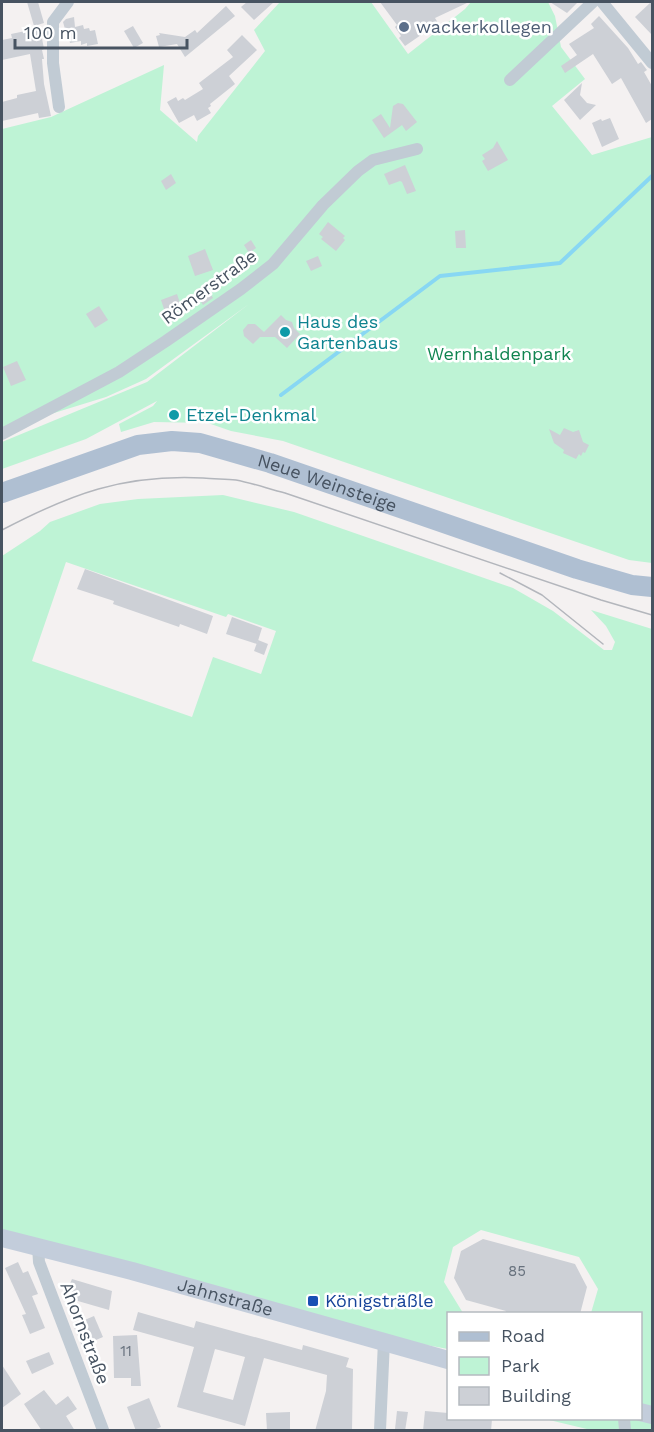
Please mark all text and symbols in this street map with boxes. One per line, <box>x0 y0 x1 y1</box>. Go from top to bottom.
scale bar <box>15 12 188 50</box>
place label: wackerkollegen <box>416 16 552 37</box>
marker: wackerkollegen <box>397 20 411 34</box>
text: 100 m <box>24 22 77 43</box>
street label: Römerstraße <box>157 245 260 328</box>
place label: Haus des Gartenbaus <box>297 311 398 353</box>
marker: Haus des Gartenbaus <box>278 325 292 339</box>
park label: Wernhaldenpark <box>427 343 571 364</box>
place label: Etzel-Denkmal <box>186 404 317 425</box>
marker: Etzel-Denkmal <box>167 408 181 422</box>
street label: Neue Weinsteige <box>255 449 400 516</box>
house number: 85 <box>508 1262 526 1280</box>
street label: Jahnstraße <box>175 1273 276 1320</box>
street label: Ahornstraße <box>56 1279 115 1387</box>
place label: Königsträßle <box>325 1290 434 1311</box>
marker: Königsträßle <box>306 1294 320 1308</box>
legend <box>447 1312 642 1420</box>
text: Road <box>501 1325 545 1346</box>
house number: 11 <box>120 1342 132 1360</box>
text: Park <box>501 1355 540 1376</box>
text: Building <box>501 1385 571 1406</box>

